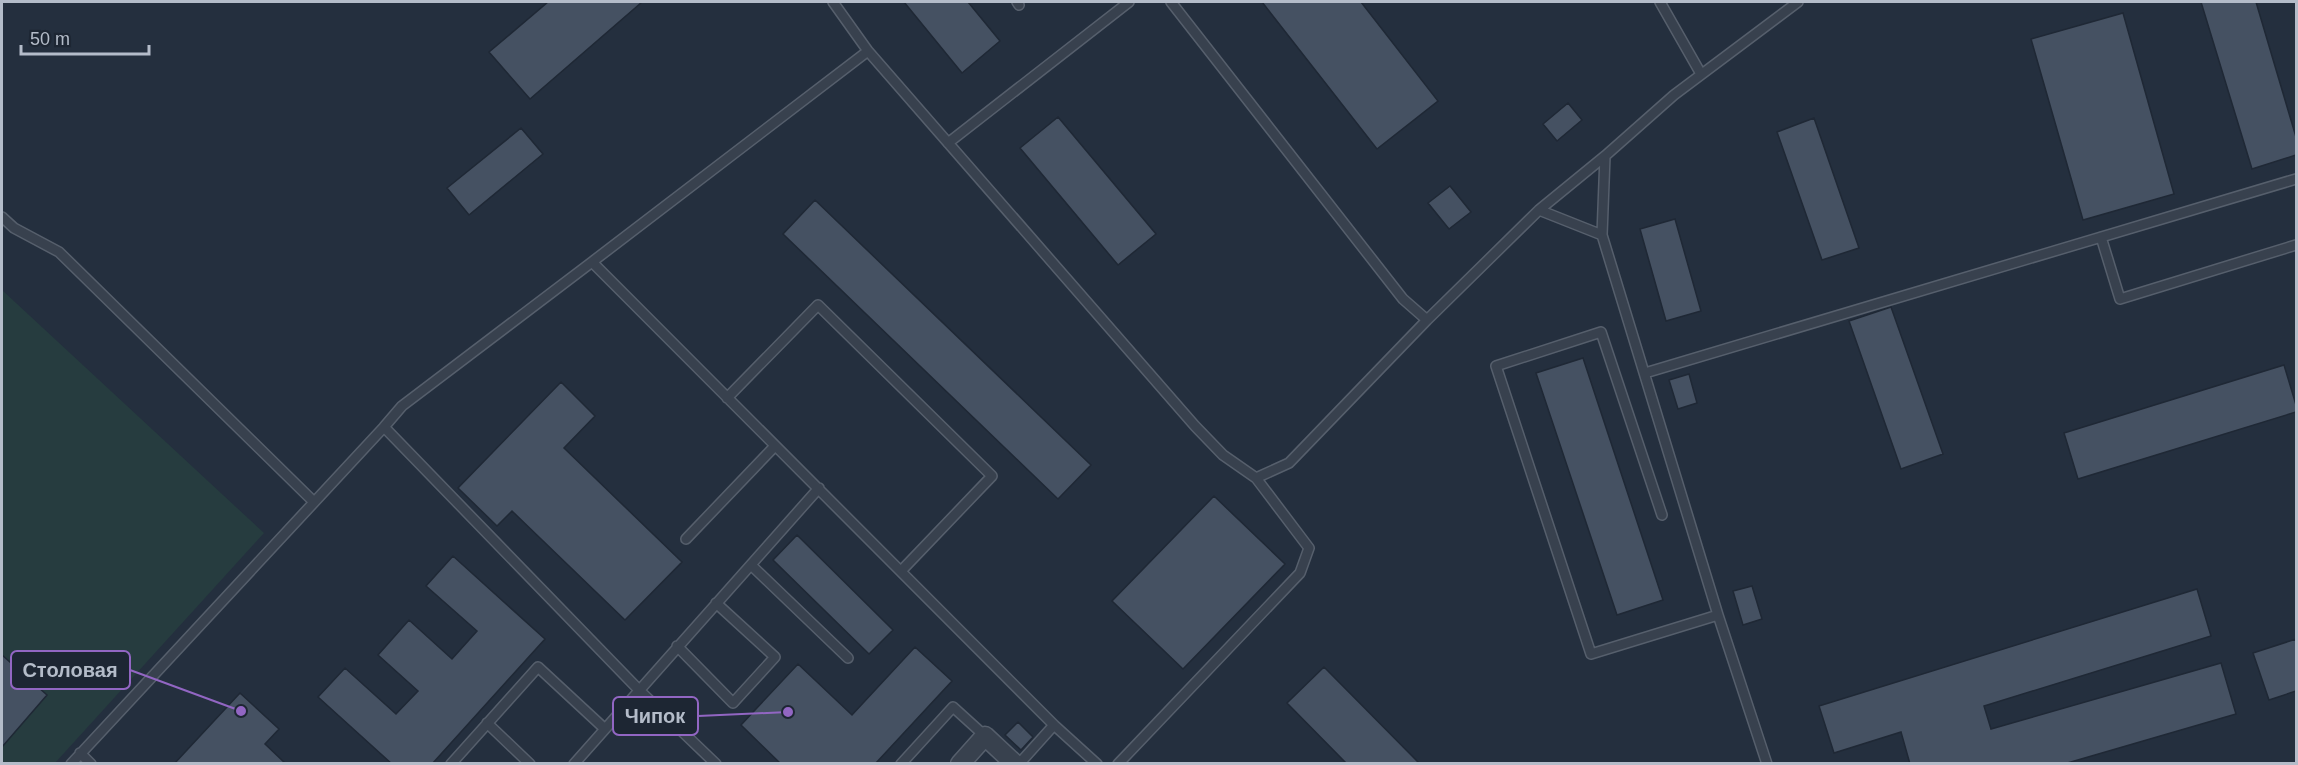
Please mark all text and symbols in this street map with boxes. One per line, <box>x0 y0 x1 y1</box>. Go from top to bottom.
scale bar <box>21 18 148 56</box>
text: 50 m <box>30 29 70 49</box>
callout: Столовая <box>11 651 130 689</box>
text: Столовая <box>22 659 118 681</box>
callout: Чипок <box>613 697 698 735</box>
text: Чипок <box>625 705 686 727</box>

